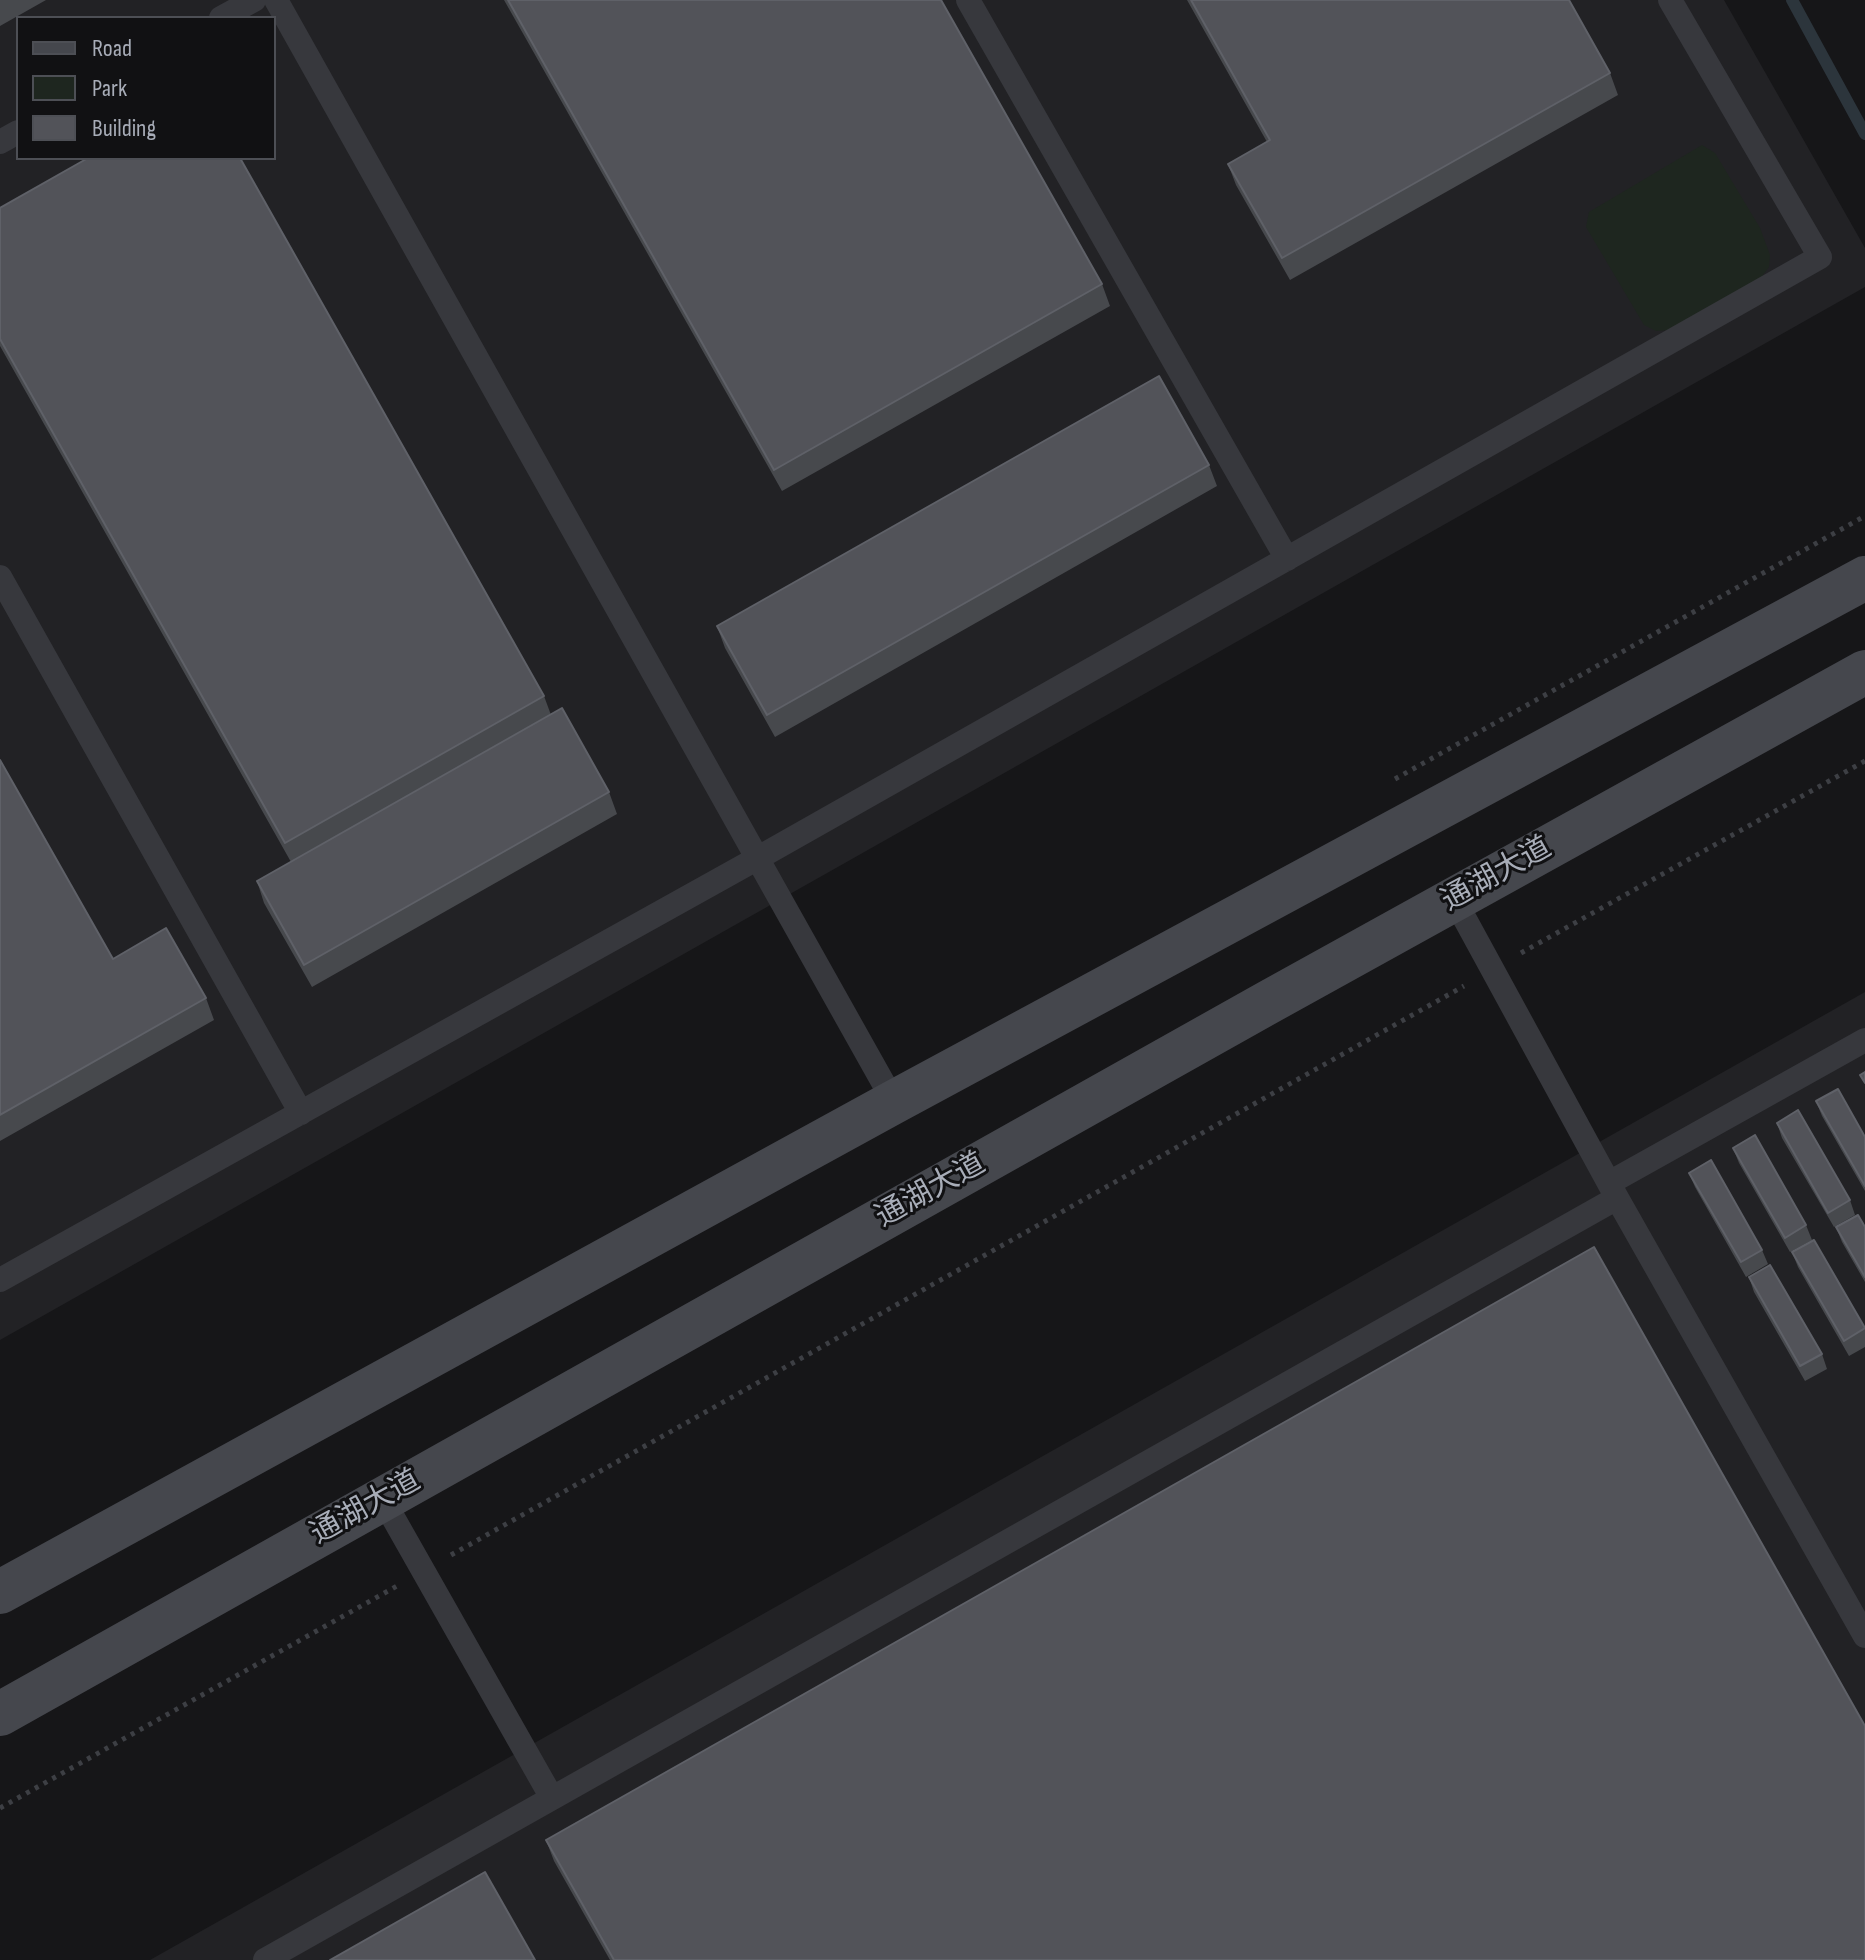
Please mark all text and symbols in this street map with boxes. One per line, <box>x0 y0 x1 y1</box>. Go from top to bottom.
legend <box>16 16 276 160</box>
text: Road <box>92 34 132 63</box>
text: Park <box>92 74 127 103</box>
text: Building <box>92 114 156 143</box>
street label: 通湖大道 <box>1436 830 1558 920</box>
street label: 通湖大道 <box>870 1146 992 1236</box>
street label: 通湖大道 <box>305 1463 427 1553</box>

